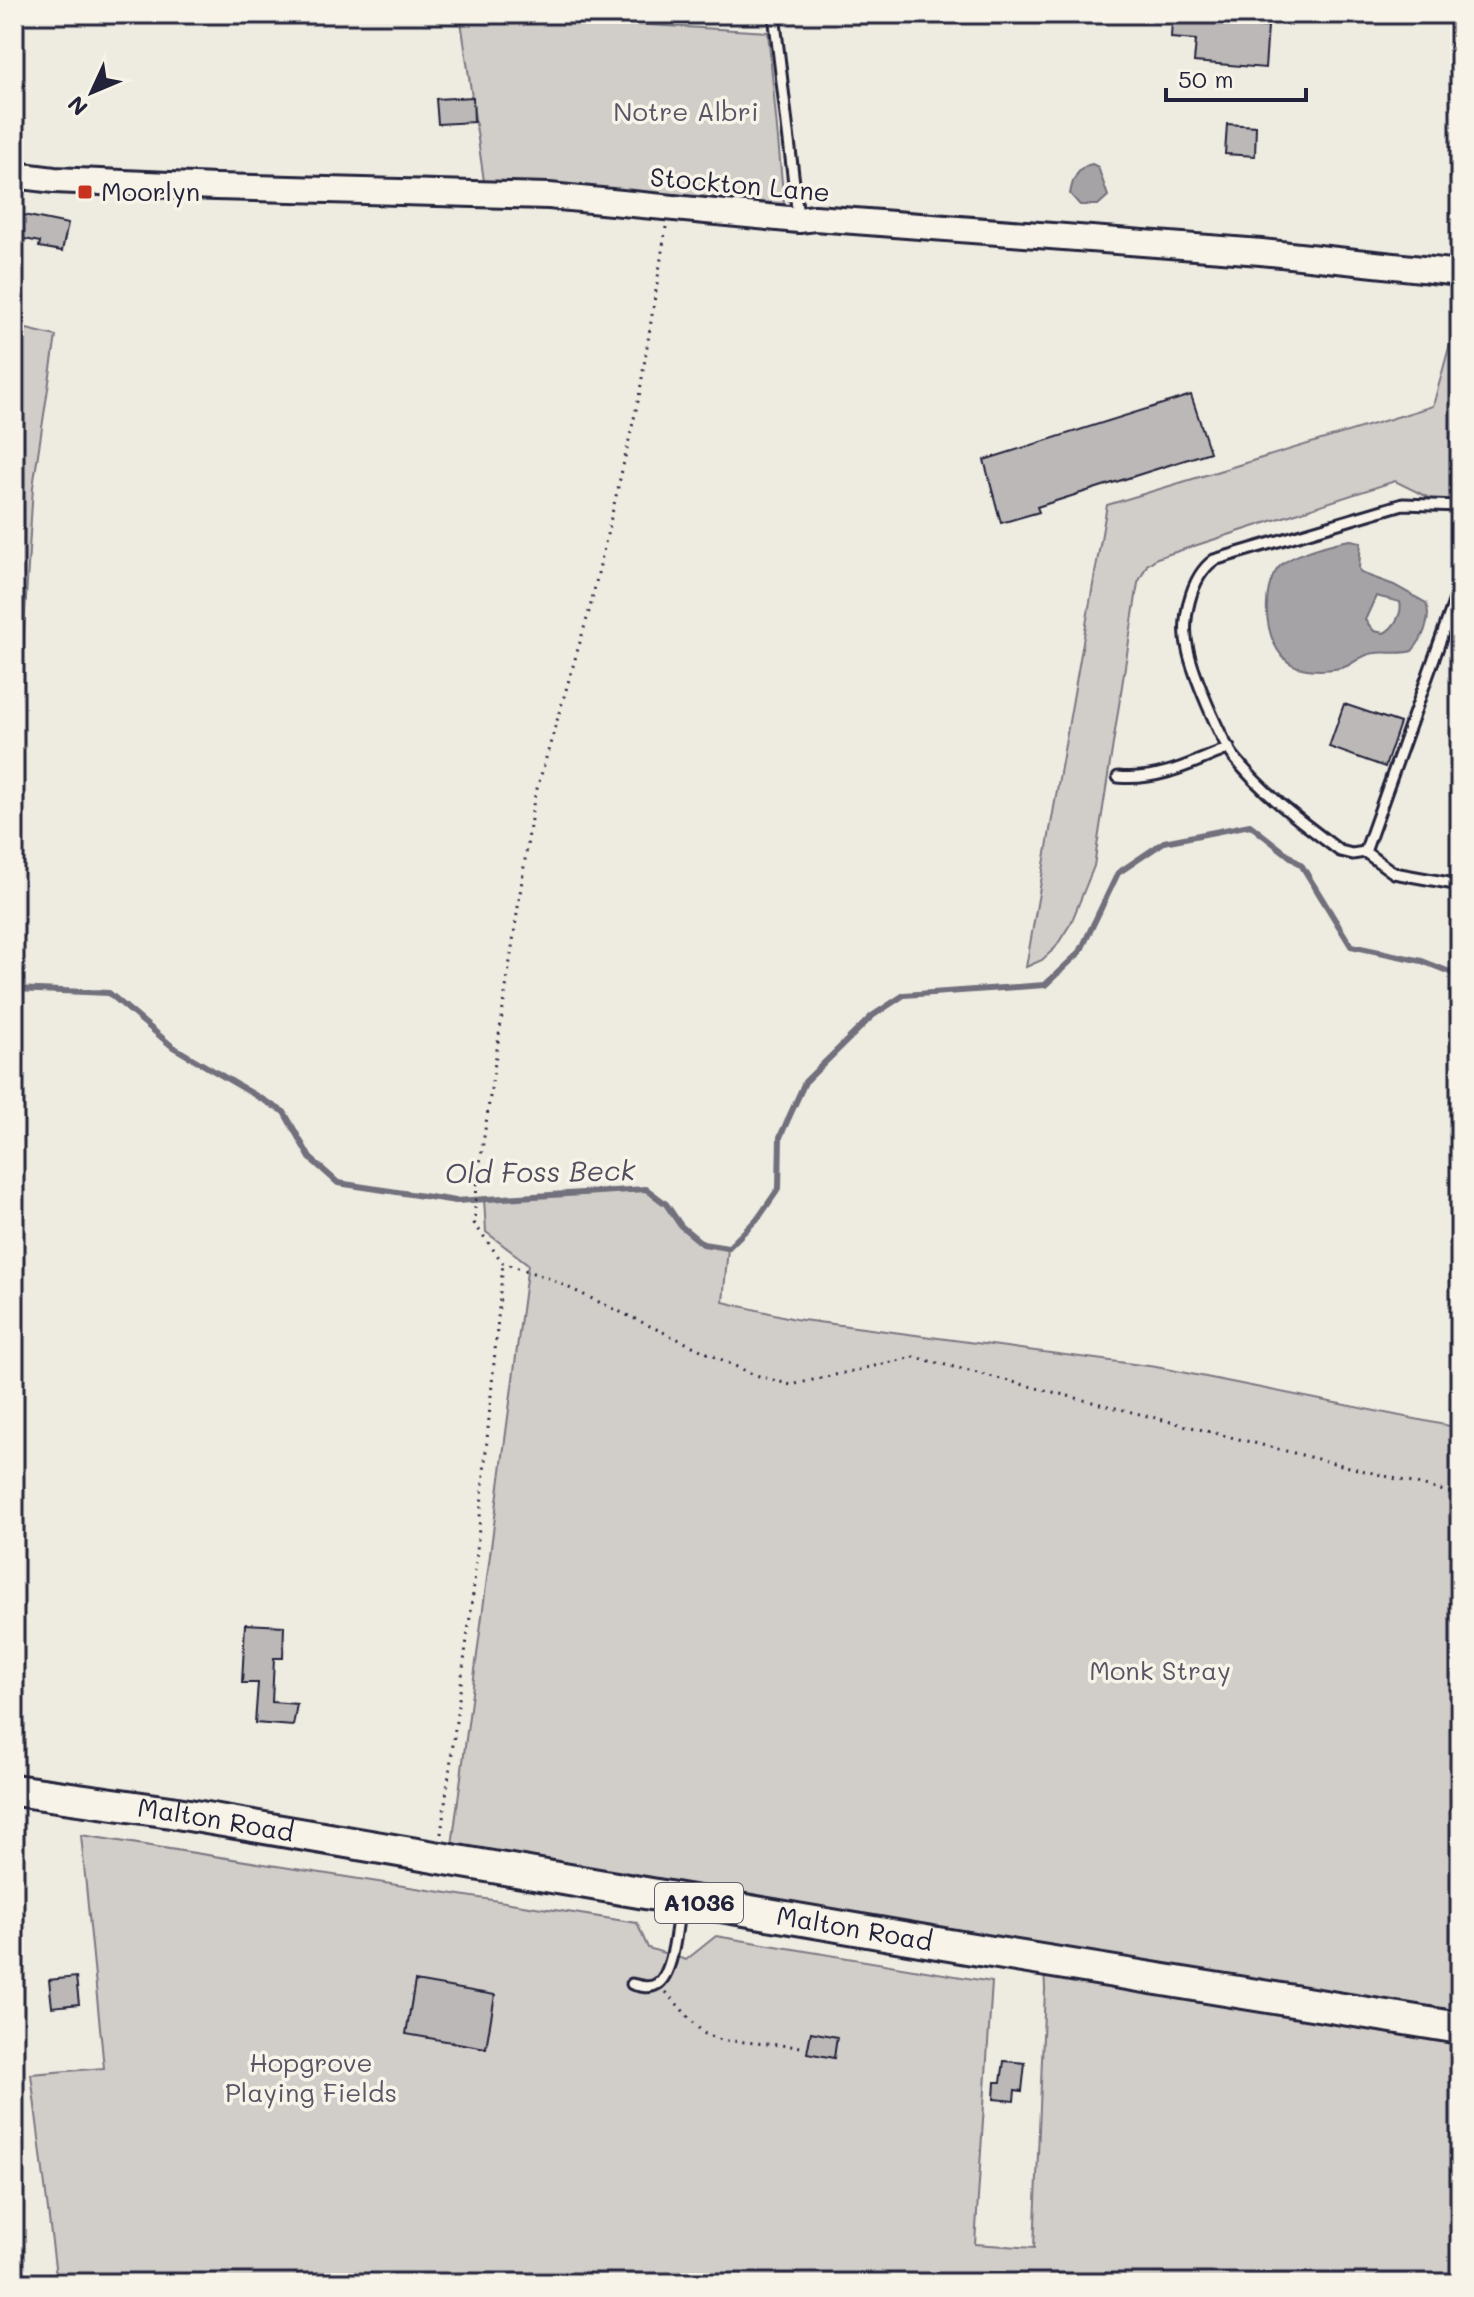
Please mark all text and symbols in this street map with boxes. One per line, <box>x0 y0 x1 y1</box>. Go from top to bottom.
north arrow <box>52 52 132 132</box>
scale bar <box>1166 52 1306 102</box>
text: 50 m <box>1178 63 1234 94</box>
text: N <box>61 90 93 122</box>
park label: Notre Albri <box>613 94 759 128</box>
street label: Stockton Lane <box>649 159 831 209</box>
place label: Moorlyn <box>101 174 200 208</box>
marker: Moorlyn <box>76 183 94 201</box>
water label: Old Foss Beck <box>444 1151 637 1191</box>
park label: Monk Stray <box>1089 1653 1231 1687</box>
street label: Malton Road <box>136 1790 297 1849</box>
road number: A1036 <box>655 1883 743 1923</box>
street label: Malton Road <box>774 1898 935 1958</box>
park label: Hopgrove Playing Fields <box>225 2045 397 2109</box>

